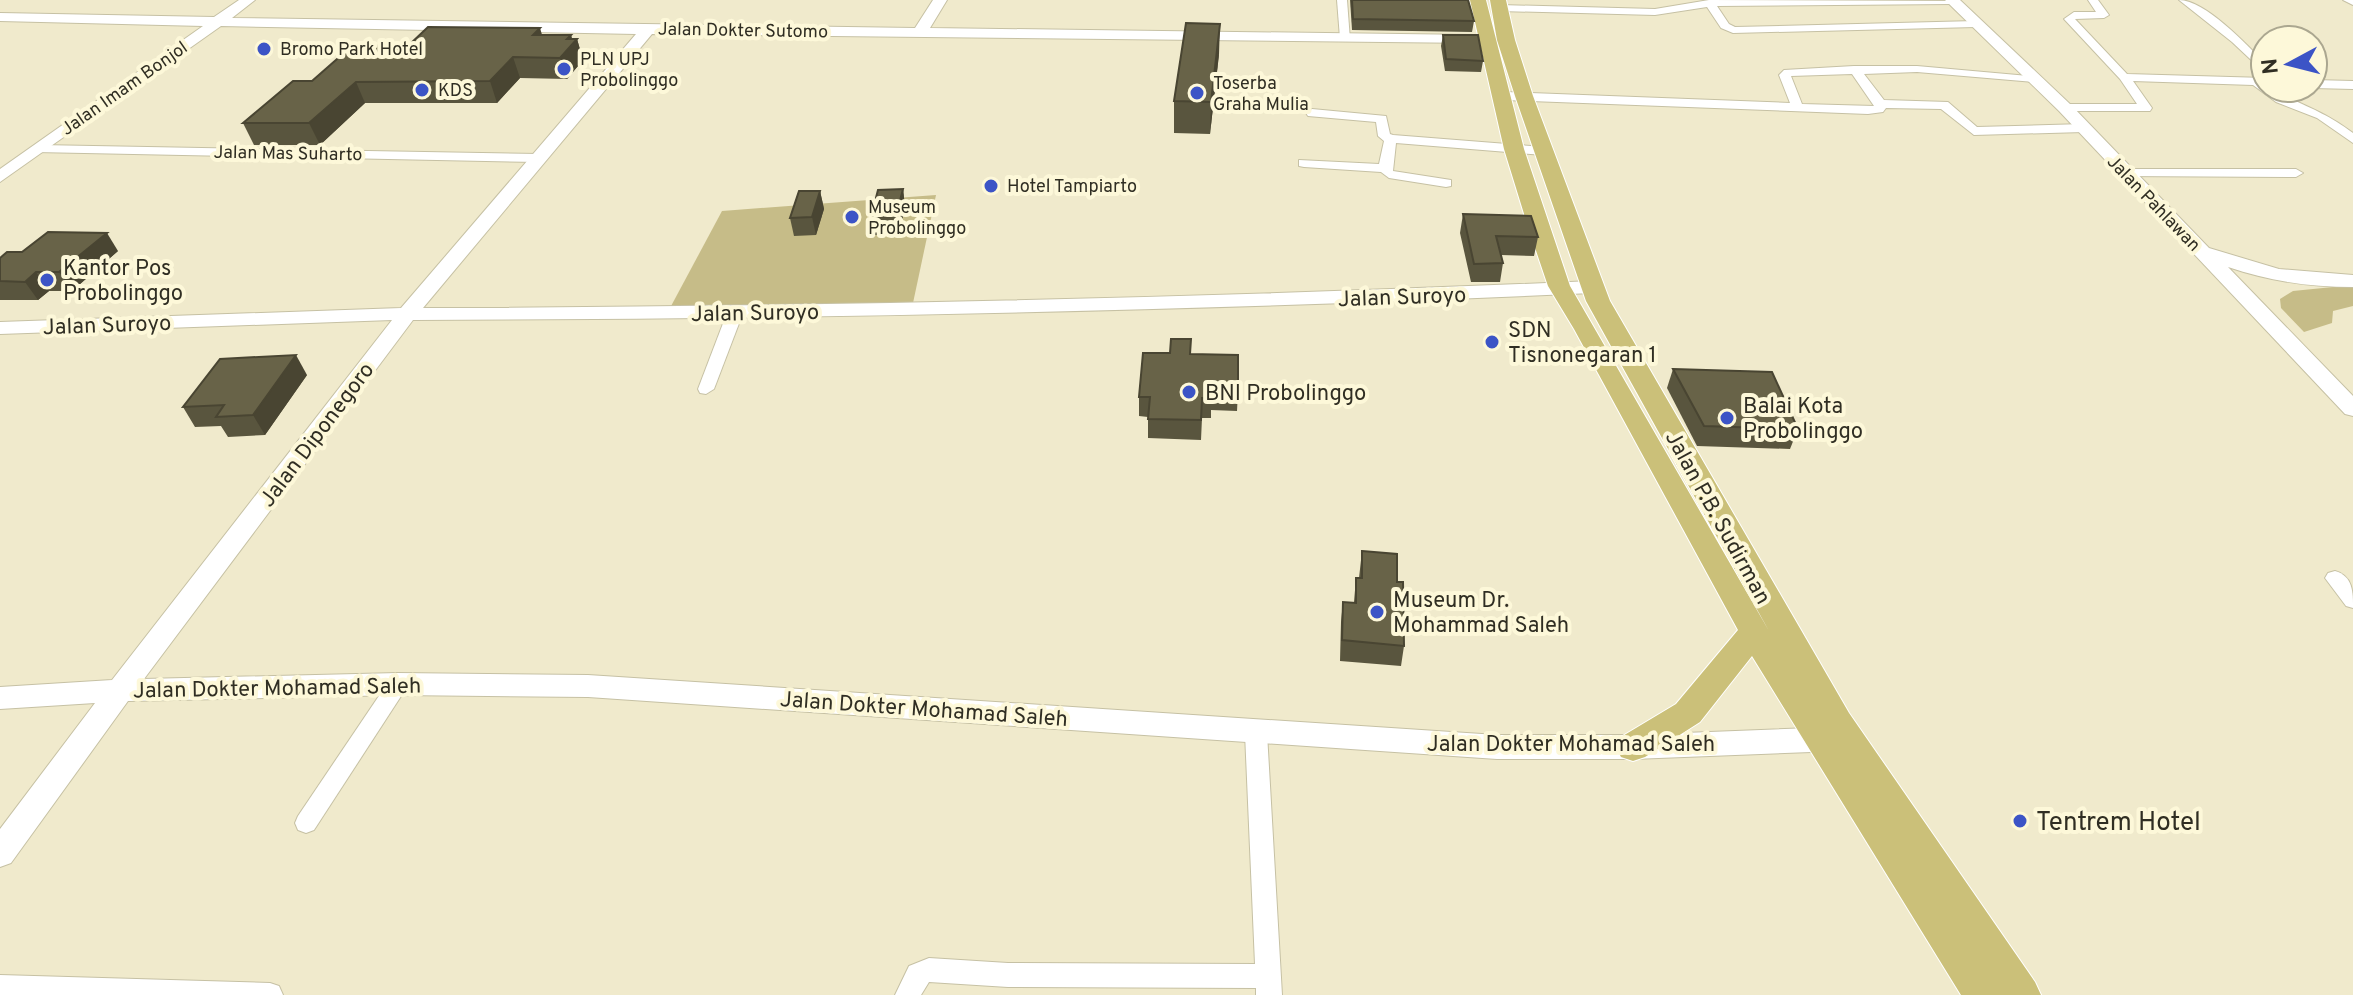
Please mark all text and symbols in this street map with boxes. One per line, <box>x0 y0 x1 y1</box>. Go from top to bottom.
street label: Jalan Dokter Sutomo <box>658 19 828 44</box>
north arrow <box>2249 24 2329 104</box>
street label: Jalan Imam Bonjol <box>57 37 193 142</box>
place label: Bromo Park Hotel <box>280 39 423 62</box>
marker: Bromo Park Hotel <box>255 40 273 58</box>
place label: PLN UPJ Probolinggo <box>580 49 678 93</box>
text: N <box>2257 57 2286 76</box>
marker: PLN UPJ Probolinggo <box>555 60 573 78</box>
place label: Toserba Graha Mulia <box>1213 73 1309 117</box>
place label: KDS <box>438 80 473 103</box>
marker: KDS <box>413 81 431 99</box>
marker: Toserba Graha Mulia <box>1188 84 1206 102</box>
street label: Jalan Mas Suharto <box>213 142 363 167</box>
street label: Jalan Pahlawan <box>2101 151 2205 257</box>
place label: Hotel Tampiarto <box>1007 176 1137 199</box>
marker: Hotel Tampiarto <box>982 177 1000 195</box>
place label: Museum Probolinggo <box>868 197 966 241</box>
marker: Museum Probolinggo <box>843 208 861 226</box>
place label: Kantor Pos Probolinggo <box>63 256 183 308</box>
marker: Kantor Pos Probolinggo <box>38 271 56 289</box>
street label: Jalan Suroyo <box>1337 283 1467 314</box>
street label: Jalan Suroyo <box>691 300 820 329</box>
street label: Jalan Suroyo <box>42 311 172 342</box>
place label: SDN Tisnonegaran 1 <box>1508 318 1657 370</box>
marker: SDN Tisnonegaran 1 <box>1483 333 1501 351</box>
street label: Jalan Diponegoro <box>255 358 381 513</box>
place label: BNI Probolinggo <box>1205 381 1366 408</box>
marker: BNI Probolinggo <box>1180 383 1198 401</box>
place label: Balai Kota Probolinggo <box>1743 394 1863 446</box>
marker: Balai Kota Probolinggo <box>1718 409 1736 427</box>
street label: Jalan P.B. Sudirman <box>1658 427 1776 610</box>
place label: Museum Dr. Mohammad Saleh <box>1393 588 1569 640</box>
marker: Museum Dr. Mohammad Saleh <box>1368 603 1386 621</box>
street label: Jalan Dokter Mohamad Saleh <box>133 673 421 706</box>
street label: Jalan Dokter Mohamad Saleh <box>779 687 1069 734</box>
street label: Jalan Dokter Mohamad Saleh <box>1427 732 1715 759</box>
place label: Tentrem Hotel <box>2036 807 2201 840</box>
marker: Tentrem Hotel <box>2011 812 2029 830</box>

